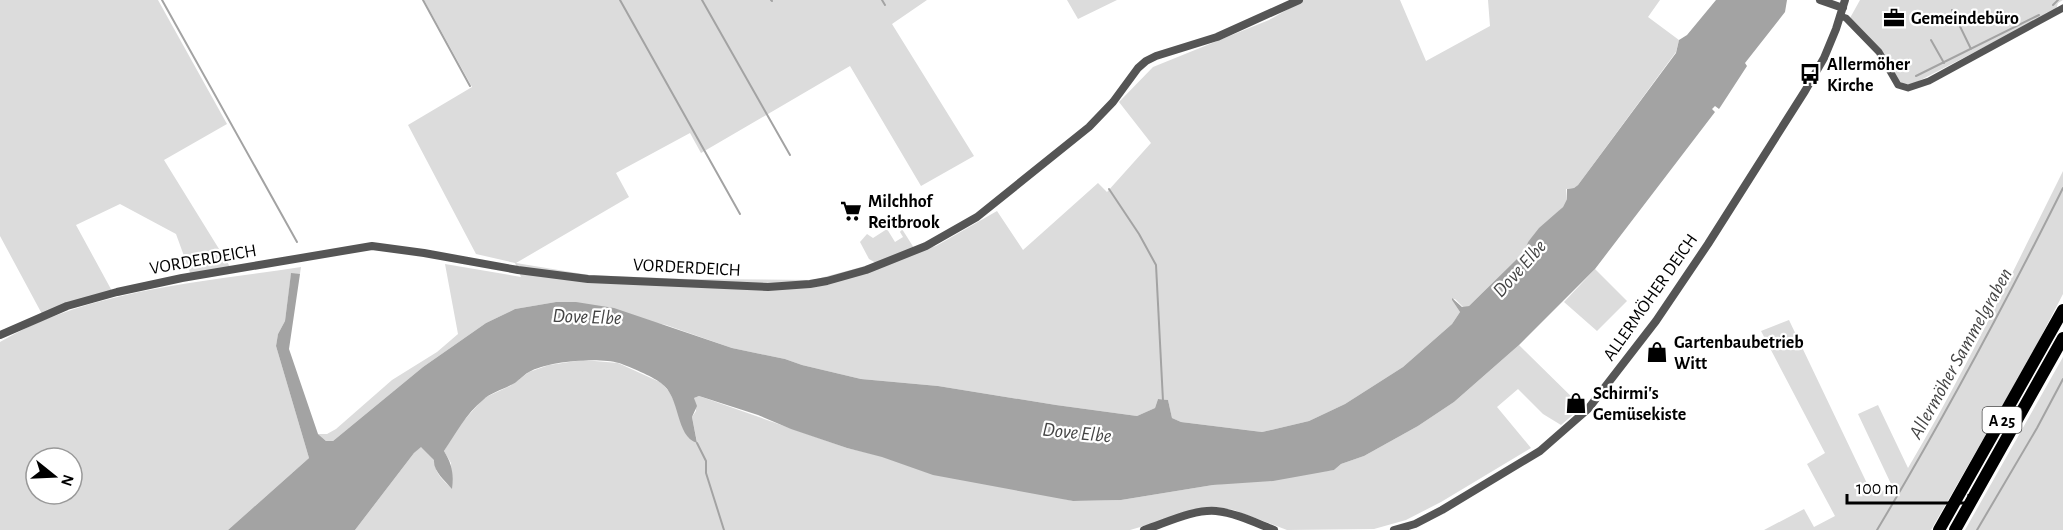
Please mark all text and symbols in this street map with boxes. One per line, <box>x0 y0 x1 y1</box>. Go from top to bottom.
office icon: Gemeindebüro <box>1882 6 1906 30</box>
place label: Gemeindebüro <box>1911 10 2019 28</box>
place label: Allermöher Kirche <box>1827 56 1911 95</box>
bus stop icon: Allermöher Kirche <box>1798 62 1822 86</box>
place label: Milchhof Reitbrook <box>868 193 940 232</box>
supermarket icon: Milchhof Reitbrook <box>839 199 863 223</box>
street label: ALLERMÖHER DEICH <box>1599 230 1701 364</box>
water label: Dove Elbe <box>1489 236 1551 301</box>
street label: VORDERDEICH <box>148 242 258 278</box>
street label: VORDERDEICH <box>633 256 741 280</box>
water label: Allermöher Sammelgraben <box>1905 265 2016 443</box>
water label: Dove Elbe <box>552 306 622 328</box>
place label: Gartenbaubetrieb Witt <box>1674 334 1804 373</box>
shop icon: Gartenbaubetrieb Witt <box>1645 340 1669 364</box>
place label: Schirmi's Gemüsekiste <box>1593 385 1686 424</box>
shop icon: Schirmi's Gemüsekiste <box>1564 391 1588 415</box>
road number: A 25 <box>1982 407 2022 433</box>
water label: Dove Elbe <box>1041 419 1113 447</box>
north arrow <box>24 446 84 506</box>
scale bar <box>1847 467 1968 505</box>
text: N <box>58 473 77 488</box>
text: 100 m <box>1856 480 1899 498</box>

